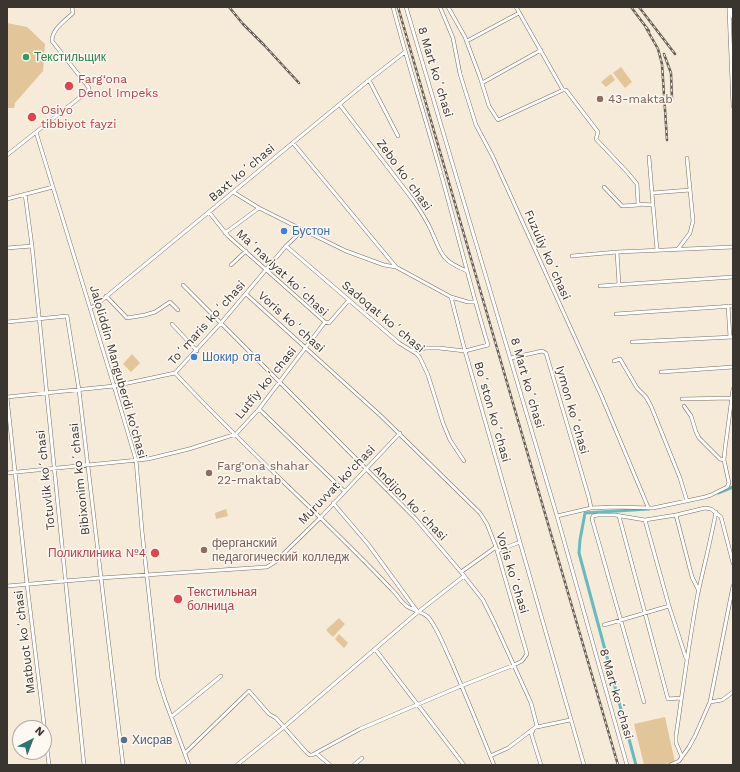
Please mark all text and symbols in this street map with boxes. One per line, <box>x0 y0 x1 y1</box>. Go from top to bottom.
street label: 8 Mart koʻchasi <box>414 25 456 119</box>
place label: Текстильщик <box>34 50 106 64</box>
marker: Текстильщик <box>21 52 31 62</box>
place label: Farg‘ona Denol Impeks <box>78 72 158 100</box>
marker: Farg‘ona Denol Impeks <box>63 80 75 92</box>
place label: 43-maktab <box>608 92 673 106</box>
marker: 43-maktab <box>595 94 605 104</box>
place label: Osiyo tibbiyot fayzi <box>41 103 116 131</box>
marker: Osiyo tibbiyot fayzi <box>26 111 38 123</box>
street label: Zebo koʻchasi <box>373 137 435 213</box>
street label: Baxt koʻchasi <box>206 141 278 205</box>
street label: Fuzuliy koʻchasi <box>521 208 573 302</box>
place label: Бустон <box>292 224 330 238</box>
marker: Бустон <box>279 226 289 236</box>
street label: Maʻnaviyat koʻchasi <box>233 227 331 319</box>
street label: Toʻmaris koʻchasi <box>165 278 249 368</box>
street label: Sadoqat koʻchasi <box>339 278 427 356</box>
street label: Jaloliddin Manguberdi ko'chasi <box>86 284 150 460</box>
street label: Voris koʻchasi <box>255 288 327 356</box>
street label: 8 Mart koʻchasi <box>507 336 547 430</box>
street label: Lutfiy koʻchasi <box>232 344 300 422</box>
place label: Шокир ота <box>202 350 261 364</box>
marker: Шокир ота <box>189 352 199 362</box>
street label: Boʻston koʻchasi <box>471 360 513 464</box>
street label: Iymon koʻchasi <box>552 364 592 456</box>
street label: Bibixonim koʻchasi <box>67 422 93 536</box>
street label: Totuvlik koʻchasi <box>34 429 58 531</box>
street label: Muruvvat ko'chasi <box>296 442 378 528</box>
place label: Farg'ona shahar 22-maktab <box>217 459 309 487</box>
street label: Andijon koʻchasi <box>370 462 450 544</box>
marker: Farg'ona shahar 22-maktab <box>204 468 214 478</box>
street label: Voris koʻchasi <box>493 531 531 615</box>
place label: ферганский педагогический колледж <box>212 536 349 564</box>
marker: ферганский педагогический колледж <box>199 545 209 555</box>
place label: Поликлиника №4 <box>48 546 146 560</box>
marker: Поликлиника №4 <box>149 547 161 559</box>
place label: Текстильная болница <box>187 585 257 613</box>
street label: Matbuot koʻchasi <box>11 589 39 695</box>
marker: Текстильная болница <box>172 593 184 605</box>
street label: 8 Mart koʻchasi <box>596 647 636 741</box>
north arrow <box>12 720 52 760</box>
text: N <box>32 724 47 739</box>
place label: Хисрав <box>132 733 172 747</box>
marker: Хисрав <box>119 735 129 745</box>

